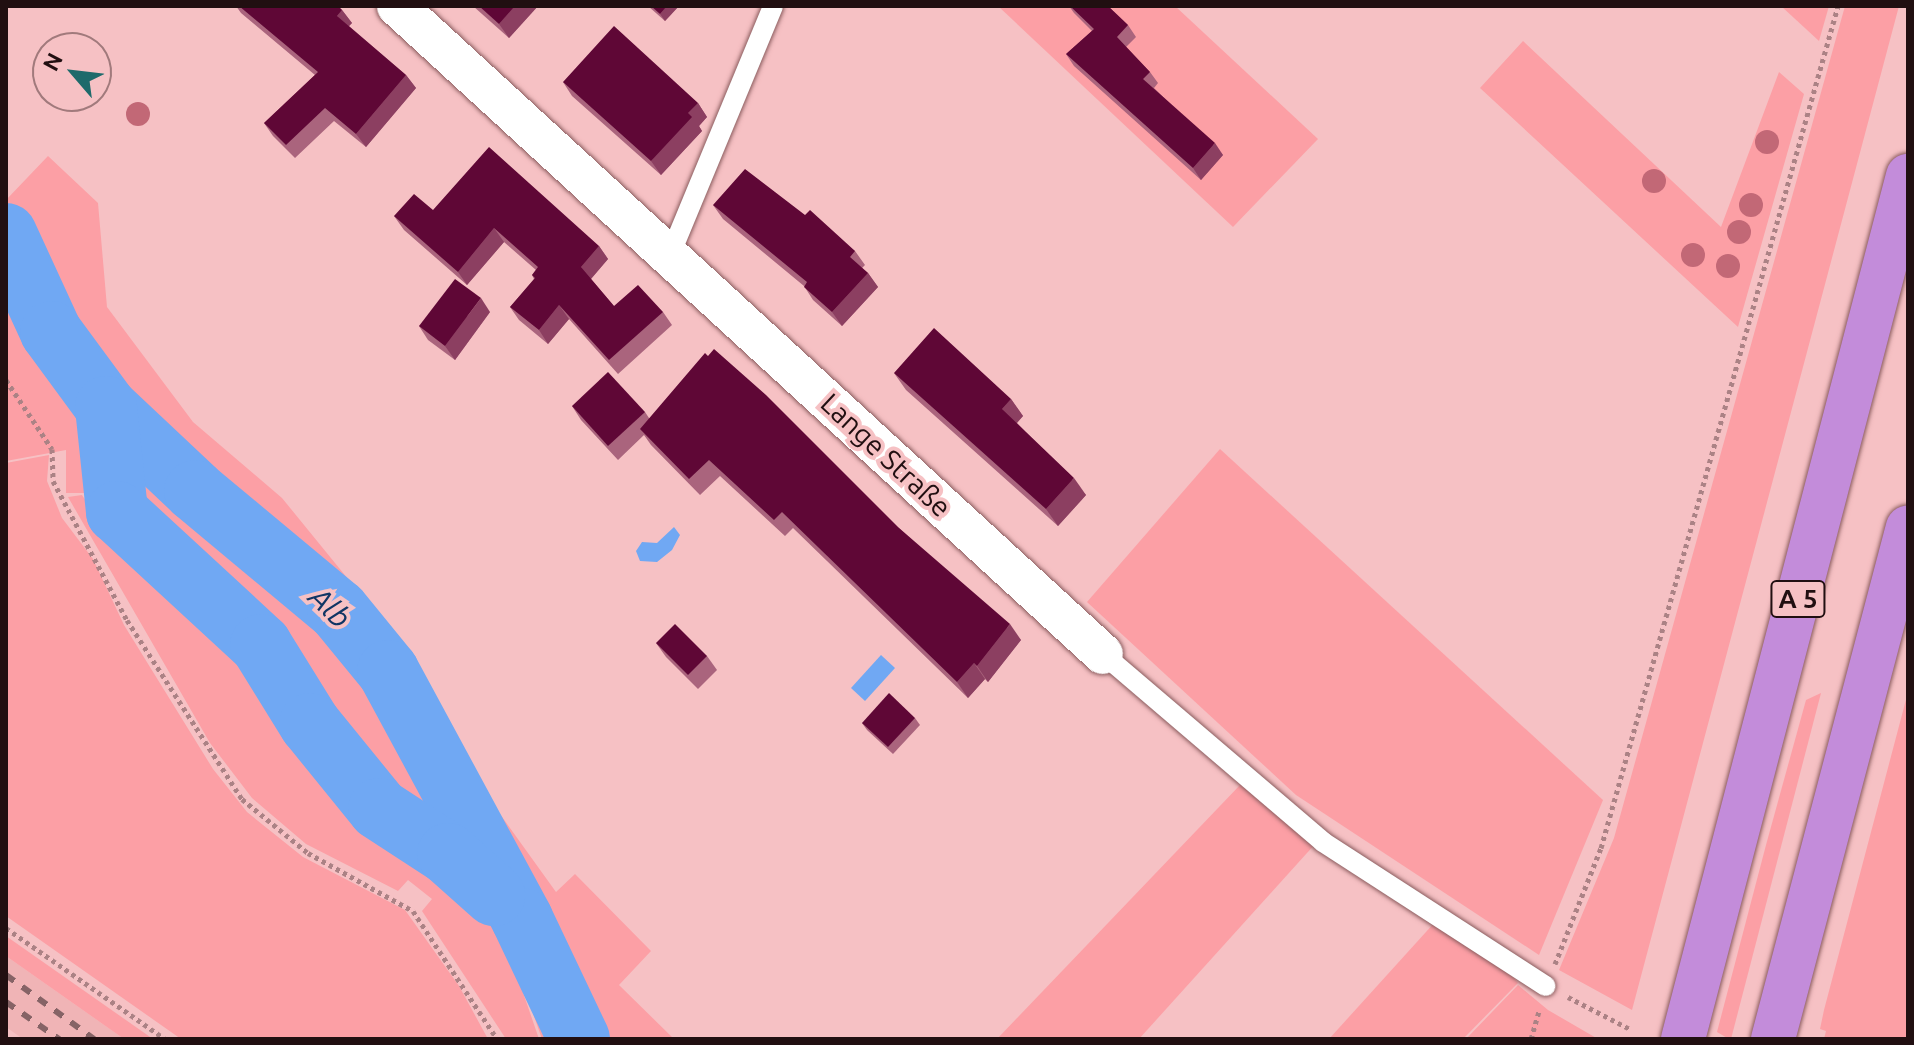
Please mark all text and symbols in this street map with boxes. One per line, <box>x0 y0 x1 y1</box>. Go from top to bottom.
north arrow <box>32 32 112 112</box>
text: N <box>37 48 67 75</box>
street label: Lange Straße <box>814 386 958 524</box>
road number: A 5 <box>1770 577 1826 621</box>
water label: Alb <box>302 579 358 635</box>

